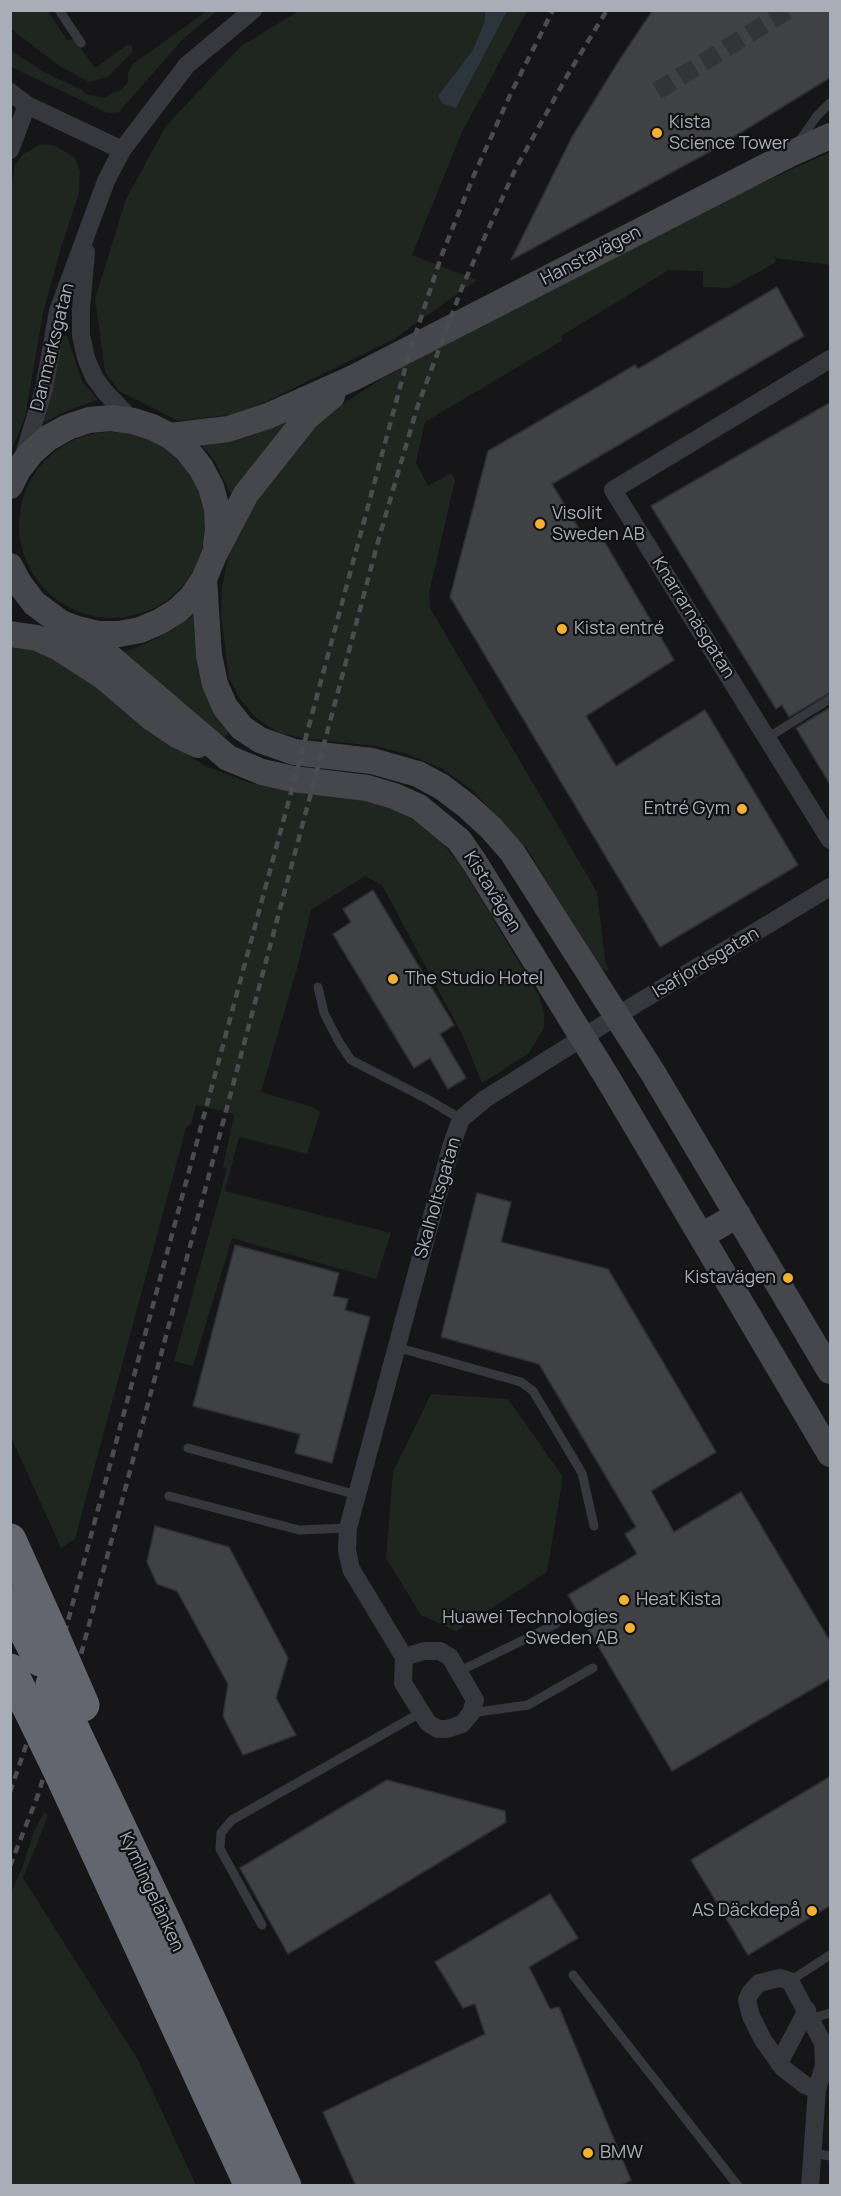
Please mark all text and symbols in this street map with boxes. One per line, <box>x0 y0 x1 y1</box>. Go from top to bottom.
place label: Kista Science Tower <box>669 112 789 154</box>
marker: Kista Science Tower <box>650 126 664 140</box>
street label: Hanstavägen <box>537 222 645 290</box>
street label: Danmarksgatan <box>27 281 79 413</box>
place label: Visolit Sweden AB <box>552 503 645 546</box>
marker: Visolit Sweden AB <box>533 517 547 531</box>
street label: Knarrarnäsgatan <box>647 553 739 683</box>
place label: Kista entré <box>574 618 664 640</box>
marker: Kista entré <box>555 622 569 636</box>
place label: Entré Gym <box>644 798 730 820</box>
marker: Entré Gym <box>735 802 749 816</box>
street label: Kistavägen <box>459 848 525 936</box>
street label: Isafjordsgatan <box>649 923 763 1003</box>
place label: The Studio Hotel <box>405 968 543 990</box>
marker: The Studio Hotel <box>386 972 400 986</box>
street label: Skalholtsgatan <box>410 1135 466 1261</box>
place label: Kistavägen <box>685 1267 776 1289</box>
marker: Kistavägen <box>781 1271 795 1285</box>
place label: Heat Kista <box>636 1589 721 1611</box>
marker: Heat Kista <box>617 1593 631 1607</box>
place label: Huawei Technologies Sweden AB <box>442 1607 618 1650</box>
marker: Huawei Technologies Sweden AB <box>623 1621 637 1635</box>
street label: Kymlingelänken <box>114 1829 188 1955</box>
place label: AS Däckdepå <box>692 1900 800 1922</box>
marker: AS Däckdepå <box>805 1904 819 1918</box>
place label: BMW <box>600 2142 643 2164</box>
marker: BMW <box>581 2146 595 2160</box>

